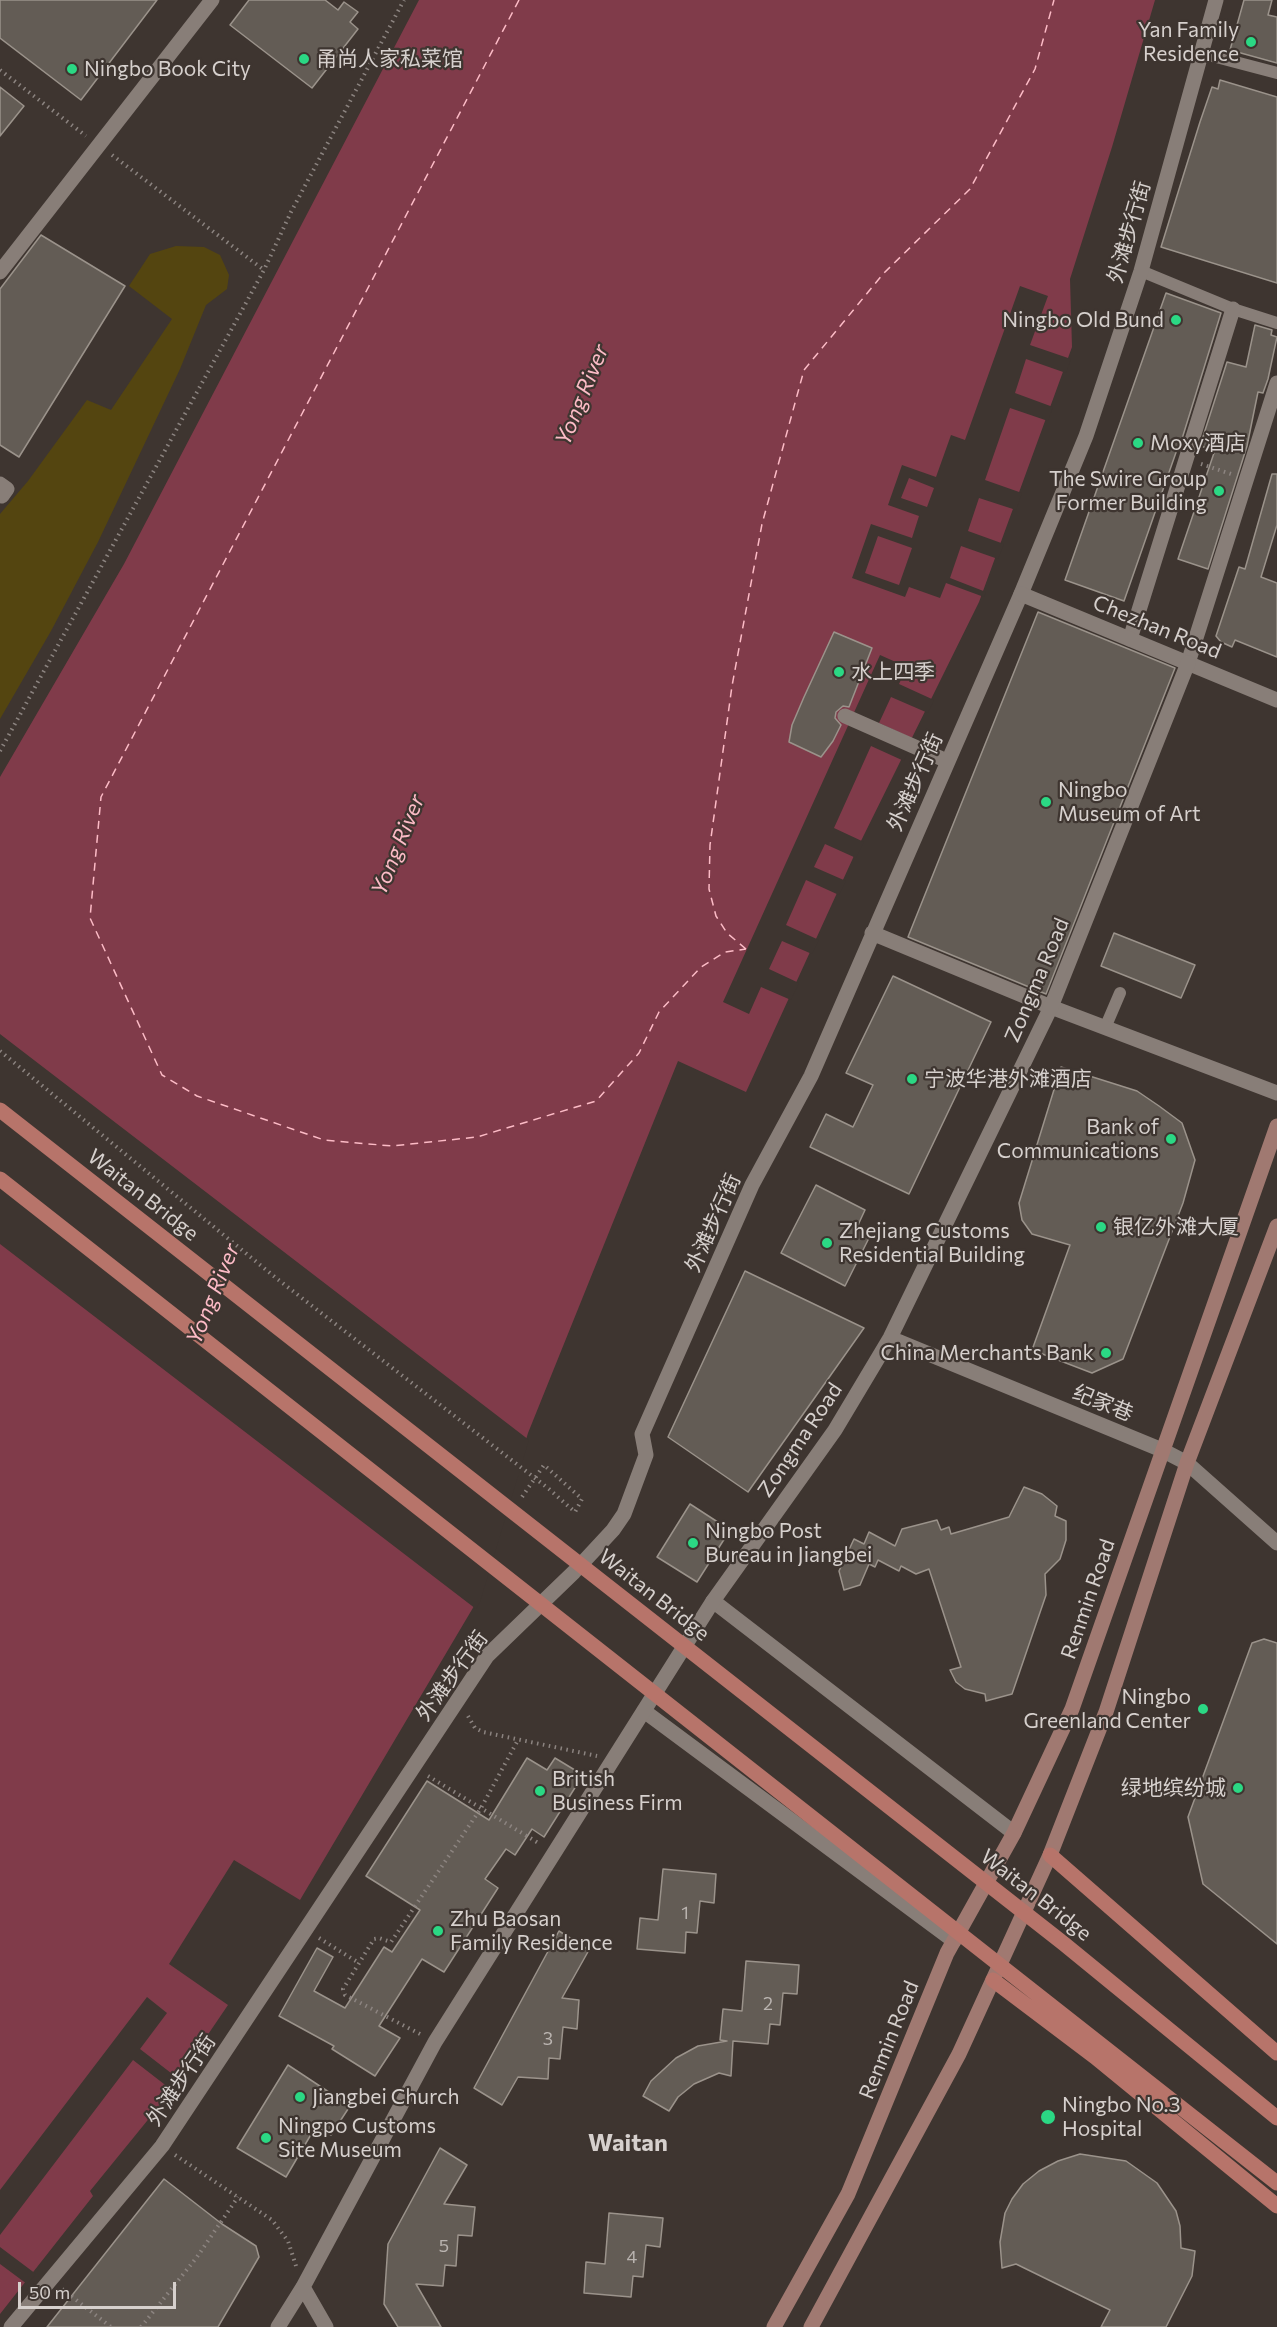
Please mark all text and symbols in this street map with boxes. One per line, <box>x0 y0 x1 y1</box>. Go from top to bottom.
place label: Yan Family Residence <box>1138 17 1239 67</box>
marker: Yan Family Residence <box>1244 35 1258 49</box>
place label: 甬尚人家私菜馆 <box>316 46 463 72</box>
marker: 甬尚人家私菜馆 <box>297 52 311 66</box>
place label: Ningbo Book City <box>84 56 251 82</box>
marker: Ningbo Book City <box>65 62 79 76</box>
street label: 外滩步行街 <box>1102 178 1156 286</box>
place label: Ningbo Old Bund <box>1002 307 1164 333</box>
marker: Ningbo Old Bund <box>1169 313 1183 327</box>
water label: Yong River <box>550 341 614 449</box>
place label: Moxy酒店 <box>1150 430 1246 456</box>
marker: Moxy酒店 <box>1131 436 1145 450</box>
place label: The Swire Group Former Building <box>1049 466 1207 516</box>
marker: The Swire Group Former Building <box>1212 484 1226 498</box>
street label: Chezhan Road <box>1089 590 1225 664</box>
place label: 水上四季 <box>851 659 935 685</box>
marker: 水上四季 <box>832 665 846 679</box>
street label: 外滩步行街 <box>882 729 948 835</box>
place label: Ningbo Museum of Art <box>1058 777 1201 827</box>
water label: Yong River <box>366 791 430 899</box>
marker: Ningbo Museum of Art <box>1039 795 1053 809</box>
street label: Zongma Road <box>1000 914 1074 1046</box>
place label: 宁波华港外滩酒店 <box>924 1066 1092 1092</box>
marker: 宁波华港外滩酒店 <box>905 1072 919 1086</box>
place label: Bank of Communications <box>997 1114 1159 1164</box>
marker: Bank of Communications <box>1164 1132 1178 1146</box>
street label: Waitan Bridge <box>82 1144 204 1246</box>
street label: 外滩步行街 <box>680 1170 746 1276</box>
place label: 银亿外滩大厦 <box>1113 1214 1239 1240</box>
place label: Zhejiang Customs Residential Building <box>839 1218 1025 1268</box>
marker: 银亿外滩大厦 <box>1094 1220 1108 1234</box>
marker: Zhejiang Customs Residential Building <box>820 1236 834 1250</box>
water label: Yong River <box>181 1240 245 1348</box>
place label: China Merchants Bank <box>880 1340 1094 1366</box>
marker: China Merchants Bank <box>1099 1346 1113 1360</box>
street label: Zongma Road <box>753 1378 847 1502</box>
street label: 纪家巷 <box>1069 1380 1137 1426</box>
place label: Ningbo Post Bureau in Jiangbei <box>705 1518 872 1568</box>
marker: Ningbo Post Bureau in Jiangbei <box>686 1536 700 1550</box>
street label: Renmin Road <box>1056 1536 1120 1662</box>
street label: Waitan Bridge <box>593 1544 715 1646</box>
street label: 外滩步行街 <box>411 1626 493 1726</box>
place label: Ningbo Greenland Center <box>1023 1684 1191 1734</box>
marker: Ningbo Greenland Center <box>1196 1702 1210 1716</box>
place label: British Business Firm <box>552 1766 683 1816</box>
place label: 绿地缤纷城 <box>1121 1775 1226 1801</box>
marker: 绿地缤纷城 <box>1231 1781 1245 1795</box>
marker: British Business Firm <box>533 1784 547 1798</box>
street label: Waitan Bridge <box>975 1844 1097 1946</box>
house number: 1 <box>681 1902 689 1924</box>
place label: Zhu Baosan Family Residence <box>450 1906 613 1956</box>
marker: Zhu Baosan Family Residence <box>431 1924 445 1938</box>
street label: Renmin Road <box>854 1977 924 2103</box>
house number: 2 <box>763 1993 773 2015</box>
house number: 3 <box>543 2028 553 2050</box>
street label: 外滩步行街 <box>141 2029 221 2131</box>
place label: Jiangbei Church <box>312 2084 459 2110</box>
marker: Jiangbei Church <box>293 2090 307 2104</box>
place label: Ningbo No.3 Hospital <box>1062 2092 1180 2142</box>
marker: Ningbo No.3 Hospital <box>1039 2108 1057 2126</box>
place label: Ningpo Customs Site Museum <box>278 2113 436 2163</box>
district label: Waitan <box>588 2129 668 2157</box>
marker: Ningpo Customs Site Museum <box>259 2131 273 2145</box>
house number: 5 <box>439 2235 449 2257</box>
house number: 4 <box>627 2246 637 2268</box>
scale bar <box>21 2270 178 2308</box>
text: 50 m <box>29 2281 70 2303</box>

